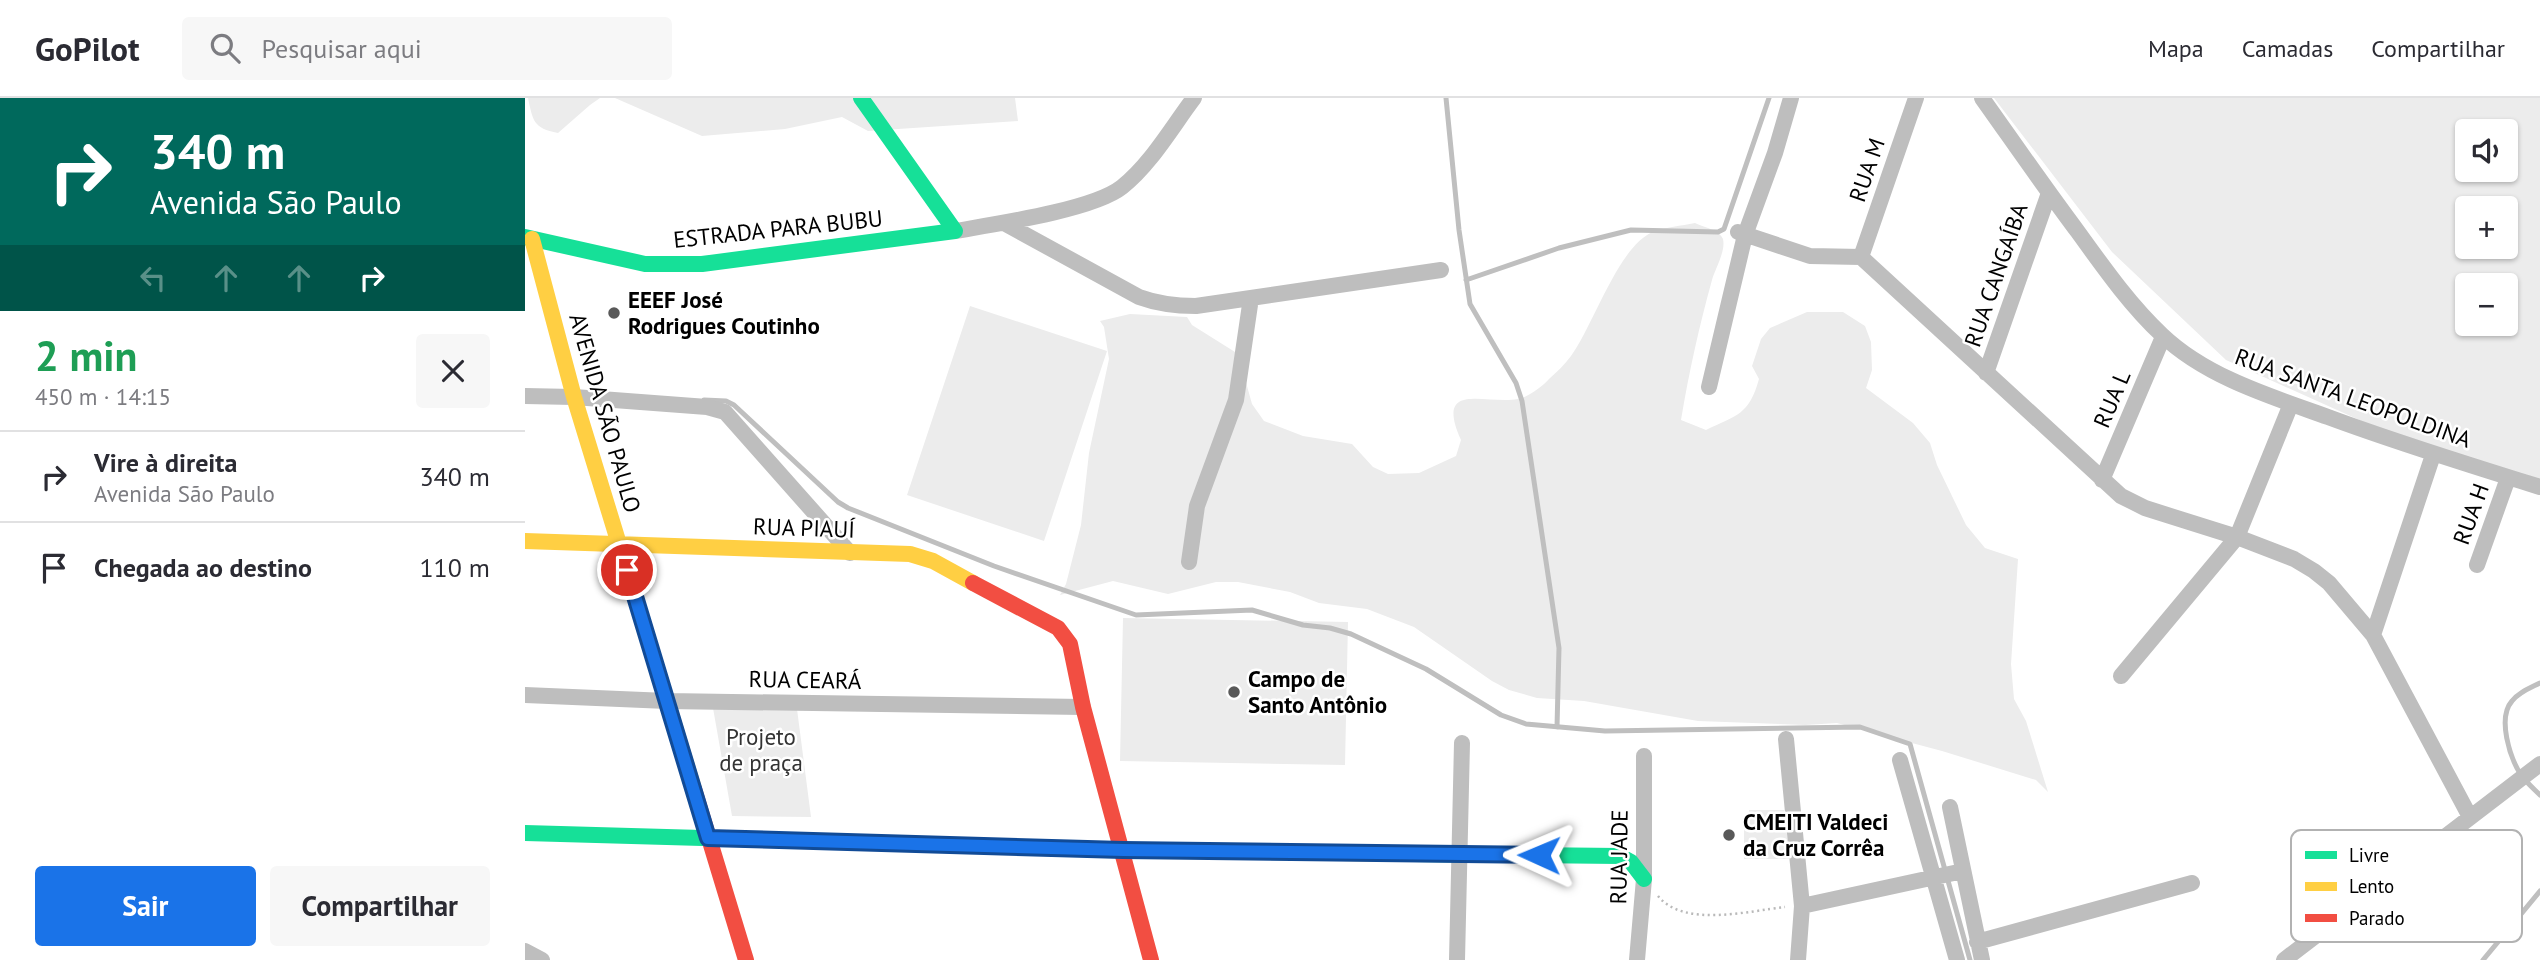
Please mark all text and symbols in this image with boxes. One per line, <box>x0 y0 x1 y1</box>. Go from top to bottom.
search box <box>182 17 672 80</box>
text: GoPilot <box>35 27 140 70</box>
icon: search <box>206 29 244 67</box>
text: Pesquisar aqui <box>262 32 422 65</box>
text: Mapa <box>2148 33 2204 64</box>
text: Camadas <box>2242 33 2333 64</box>
text: Compartilhar <box>2371 33 2505 64</box>
text: 340 m <box>150 119 285 183</box>
map controls <box>2455 119 2518 336</box>
button: sound <box>2455 119 2518 182</box>
icon: right <box>35 126 126 217</box>
street label: RUA M <box>1842 134 1891 206</box>
text: Avenida São Paulo <box>150 181 402 223</box>
button: + <box>2455 196 2518 259</box>
street label: RUA CANGAÍBA <box>1957 199 2034 350</box>
street label: ESTRADA PARA BUBU <box>672 203 884 254</box>
icon: left <box>134 259 172 297</box>
icon: ahead <box>207 259 245 297</box>
icon: ahead <box>280 259 318 297</box>
icon: right <box>353 259 391 297</box>
button: − <box>2455 273 2518 336</box>
place label: EEEF José Rodrigues Coutinho <box>628 285 820 340</box>
marker: EEEF José Rodrigues Coutinho <box>606 305 622 321</box>
street label: AVENIDA SÃO PAULO <box>563 310 648 516</box>
text: 2 min <box>35 328 137 383</box>
button: close <box>416 334 490 408</box>
street label: RUA SANTA LEOPOLDINA <box>2231 341 2476 454</box>
street label: RUA L <box>2087 366 2136 432</box>
text: 450 m · 14:15 <box>35 382 171 411</box>
text: Vire à direita <box>94 446 237 479</box>
icon: right <box>35 458 73 496</box>
text: 340 m <box>419 460 490 493</box>
text: Avenida São Paulo <box>94 479 275 508</box>
street label: RUA H <box>2446 479 2495 548</box>
street label: RUA PIAUÍ <box>753 511 856 544</box>
pin <box>597 540 657 600</box>
icon: arrive <box>35 549 73 587</box>
text: Chegada ao destino <box>94 551 312 584</box>
text: 110 m <box>419 551 490 584</box>
icon: arrive <box>608 551 646 589</box>
street label: RUA CEARÁ <box>748 664 862 695</box>
place label: Campo de Santo Antônio <box>1248 664 1387 719</box>
marker: Campo de Santo Antônio <box>1226 684 1242 700</box>
park label: Projeto de praça <box>719 722 803 777</box>
place label: CMEITI Valdeci da Cruz Corrêa <box>1743 807 1888 862</box>
street label: RUA JADE <box>1603 809 1634 905</box>
position arrow <box>1502 818 1576 892</box>
marker: CMEITI Valdeci da Cruz Corrêa <box>1721 827 1737 843</box>
legend <box>2291 830 2522 942</box>
text: Livre <box>2349 843 2389 867</box>
button: Sair <box>35 866 256 946</box>
button: Compartilhar <box>270 866 490 946</box>
text: Lento <box>2349 874 2394 898</box>
text: Parado <box>2349 906 2405 930</box>

